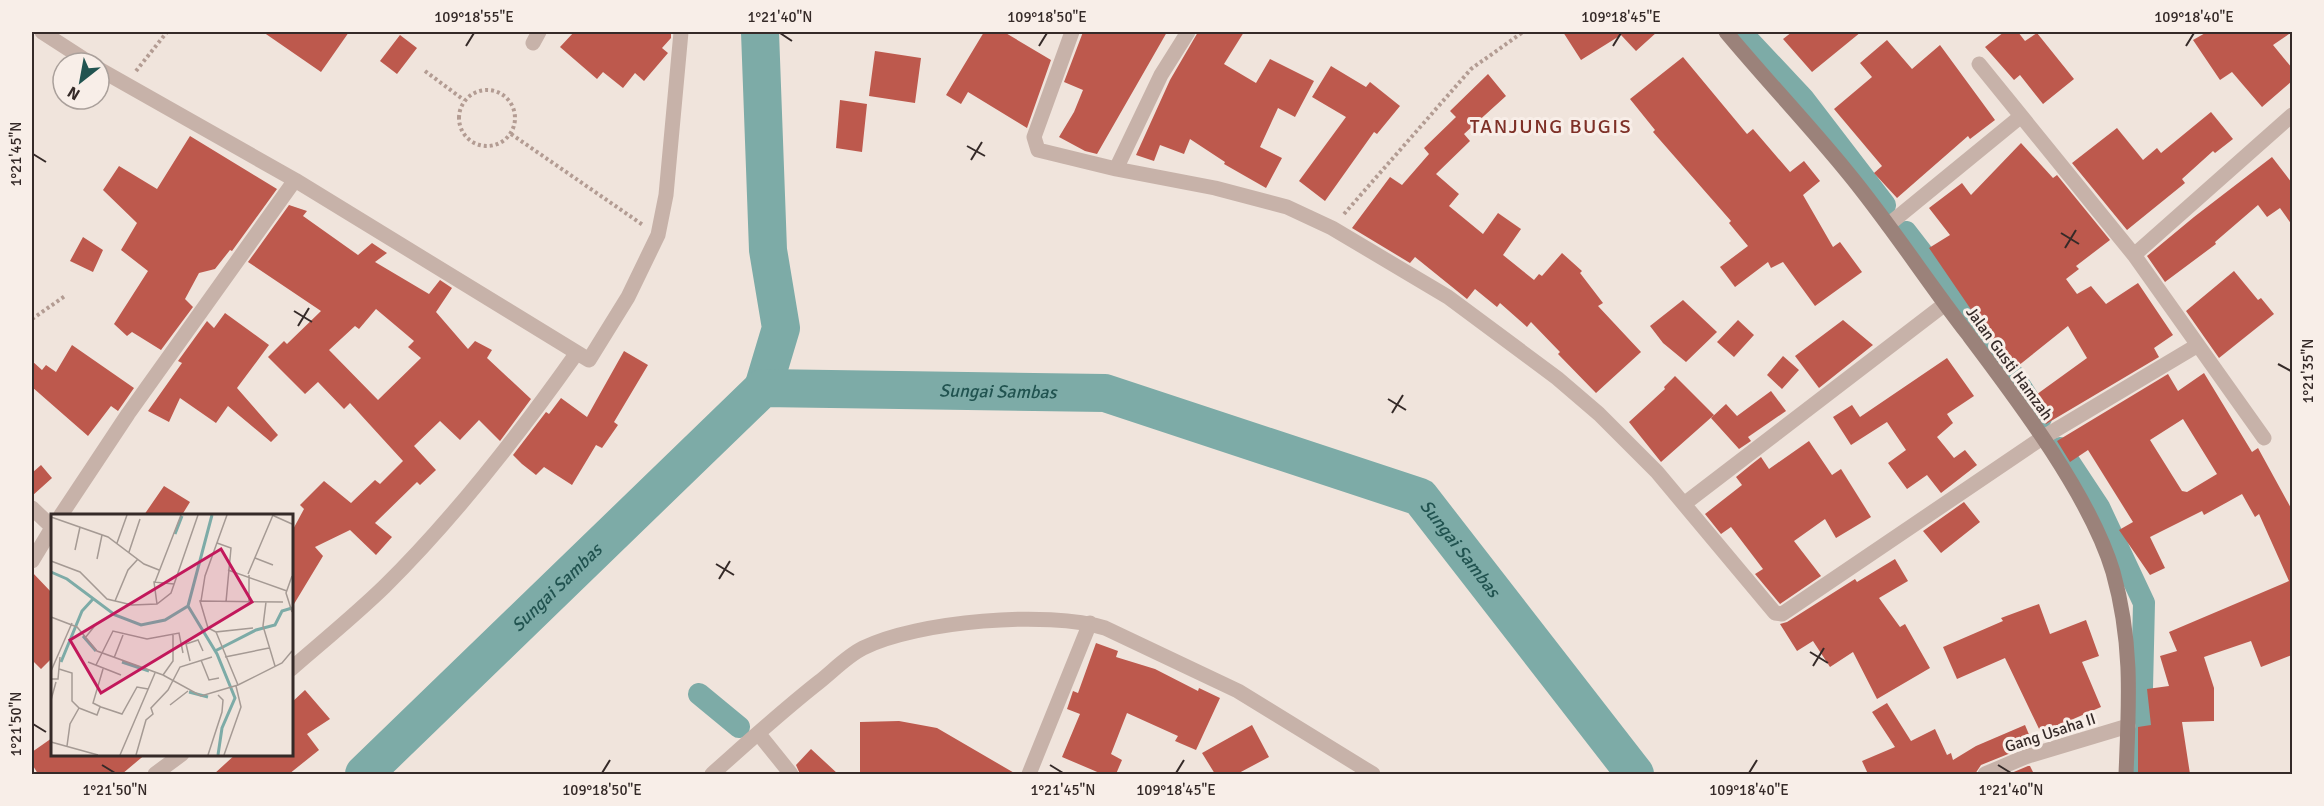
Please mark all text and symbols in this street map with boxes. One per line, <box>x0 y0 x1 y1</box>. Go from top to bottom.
text: 109°18'55"E <box>434 8 514 26</box>
text: 1°21'40"N <box>747 8 813 26</box>
text: 109°18'50"E <box>1007 8 1087 26</box>
text: 109°18'45"E <box>1581 8 1661 26</box>
text: 109°18'40"E <box>2154 8 2234 26</box>
north arrow <box>51 51 111 111</box>
text: N <box>64 82 84 104</box>
district label: TANJUNG BUGIS <box>1470 114 1632 139</box>
text: 1°21'45"N <box>7 121 25 187</box>
street label: Jalan Gusti Hamzah <box>1961 303 2057 424</box>
text: 1°21'35"N <box>2299 338 2317 404</box>
water label: Sungai Sambas <box>939 380 1059 403</box>
water label: Sungai Sambas <box>1415 495 1506 603</box>
inset map <box>51 514 292 755</box>
water label: Sungai Sambas <box>507 538 608 636</box>
text: 1°21'50"N <box>7 691 25 757</box>
street label: Gang Usaha II <box>2002 709 2098 757</box>
text: 1°21'50"N <box>82 781 148 799</box>
text: 109°18'50"E <box>562 781 642 799</box>
text: 1°21'45"N <box>1030 781 1096 799</box>
text: 109°18'45"E <box>1136 781 1216 799</box>
text: 109°18'40"E <box>1709 781 1789 799</box>
text: 1°21'40"N <box>1978 781 2044 799</box>

